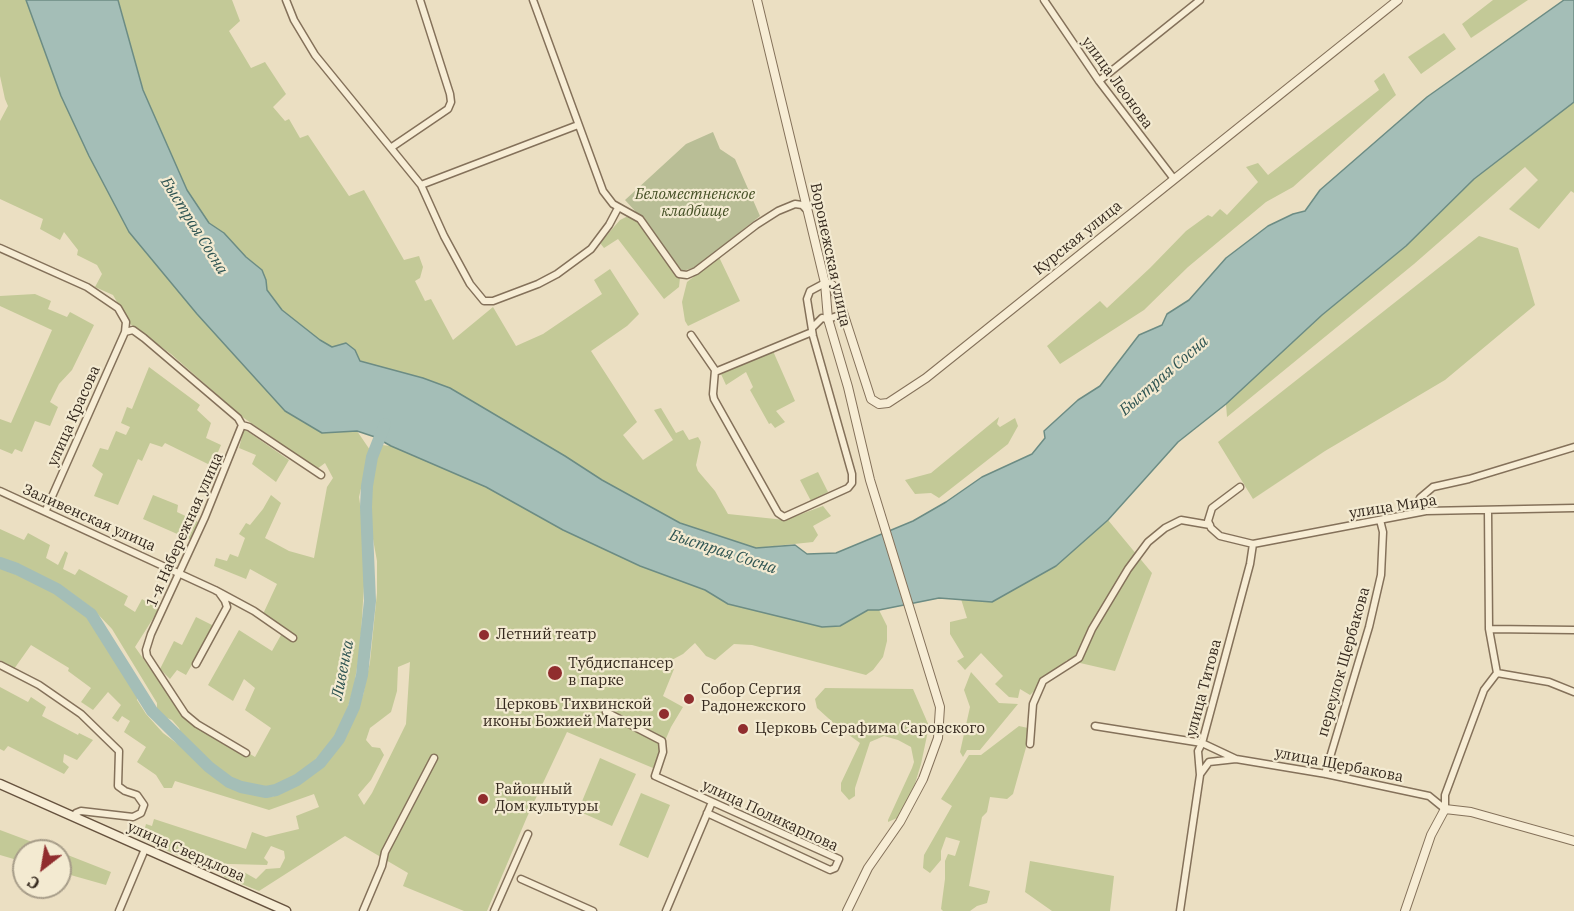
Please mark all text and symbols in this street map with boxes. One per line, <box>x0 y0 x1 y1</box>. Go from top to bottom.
street label: улица Леонова <box>1078 33 1156 133</box>
water label: Быстрая Сосна <box>156 174 232 278</box>
street label: Воронежская улица <box>806 181 854 329</box>
park label: Беломестненское кладбище <box>635 186 755 221</box>
street label: Курская улица <box>1030 197 1126 279</box>
water label: Быстрая Сосна <box>1116 332 1212 420</box>
street label: улица Красова <box>44 363 104 469</box>
street label: 1-я Набережная улица <box>143 450 227 610</box>
street label: Заливенская улица <box>20 481 158 555</box>
street label: улица Мира <box>1348 491 1438 523</box>
water label: Быстрая Сосна <box>667 526 779 578</box>
street label: переулок Щербакова <box>1314 585 1374 739</box>
place label: Летний театр <box>496 626 596 644</box>
marker: Летний театр <box>477 628 491 642</box>
street label: улица Титова <box>1182 637 1226 739</box>
water label: Ливенка <box>328 638 358 702</box>
place label: Тубдиспансер в парке <box>568 655 673 690</box>
marker: Тубдиспансер в парке <box>546 664 564 682</box>
place label: Собор Сергия Радонежского <box>701 681 806 716</box>
marker: Собор Сергия Радонежского <box>682 692 696 706</box>
place label: Церковь Тихвинской иконы Божией Матери <box>483 696 652 731</box>
marker: Церковь Тихвинской иконы Божией Матери <box>657 707 671 721</box>
place label: Церковь Серафима Саровского <box>755 720 985 738</box>
marker: Церковь Серафима Саровского <box>736 722 750 736</box>
street label: улица Щербакова <box>1273 744 1405 786</box>
street label: улица Поликарпова <box>699 777 841 855</box>
place label: Районный Дом культуры <box>495 781 599 816</box>
marker: Районный Дом культуры <box>476 792 490 806</box>
street label: улица Свердлова <box>124 818 248 886</box>
north arrow <box>12 839 72 899</box>
text: С <box>24 871 43 894</box>

